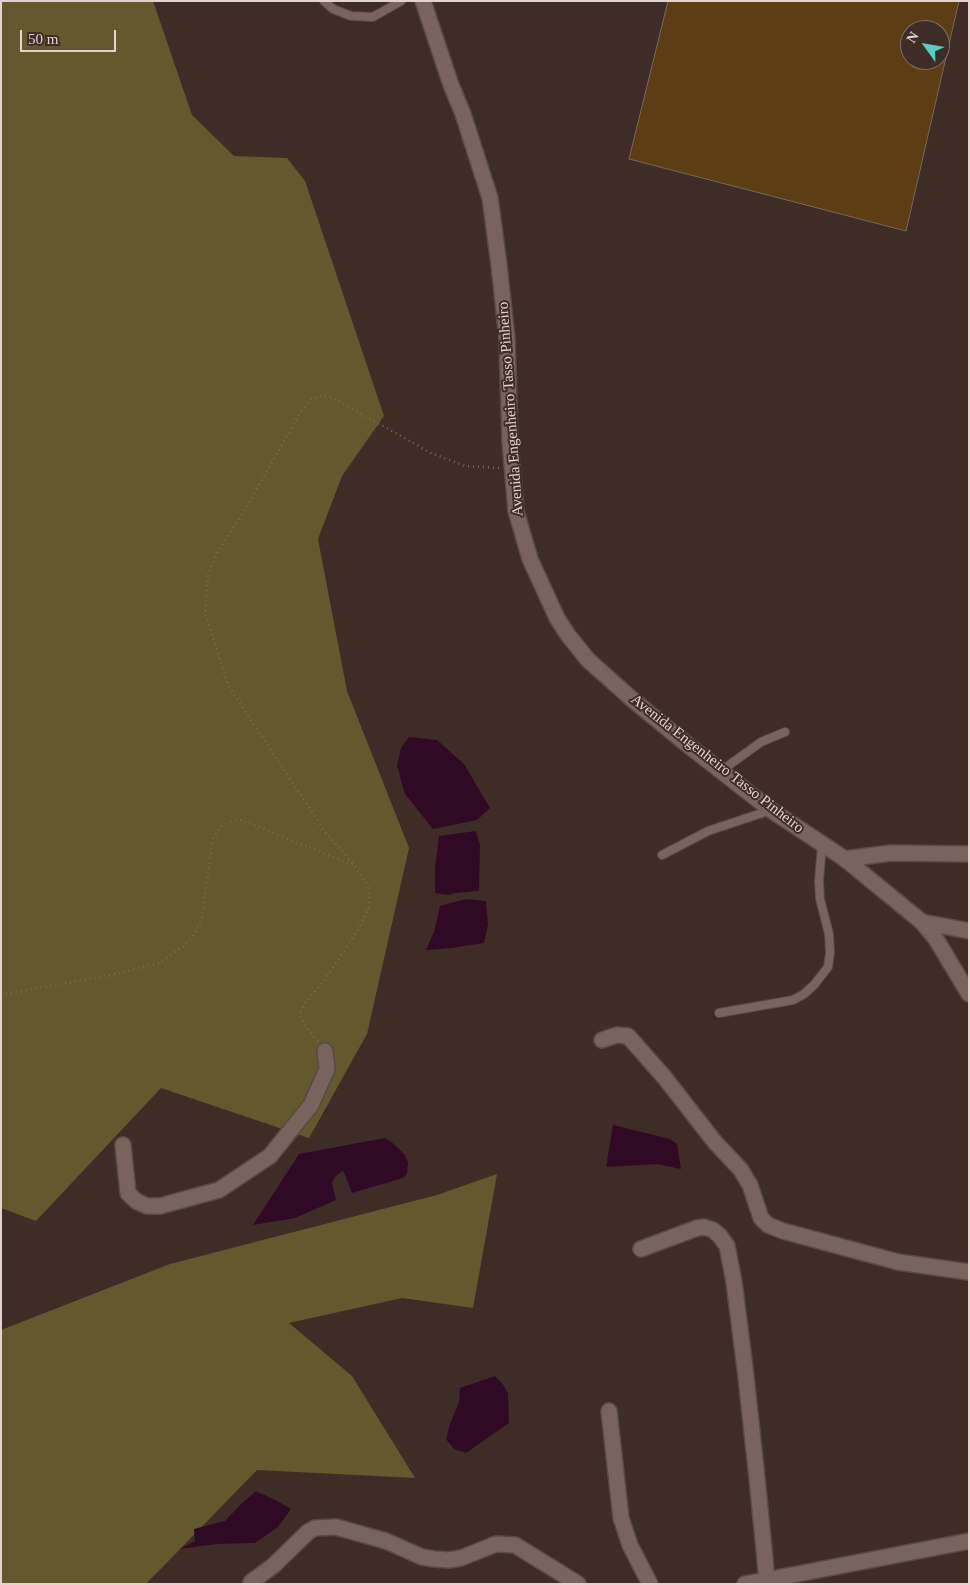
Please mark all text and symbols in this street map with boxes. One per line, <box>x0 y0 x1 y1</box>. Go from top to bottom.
scale bar <box>22 20 119 52</box>
north arrow <box>900 20 950 70</box>
text: N <box>904 29 922 46</box>
text: 50 m <box>28 31 58 47</box>
street label: Avenida Engenheiro Tasso Pinheiro <box>495 301 527 517</box>
street label: Avenida Engenheiro Tasso Pinheiro <box>627 691 807 837</box>

